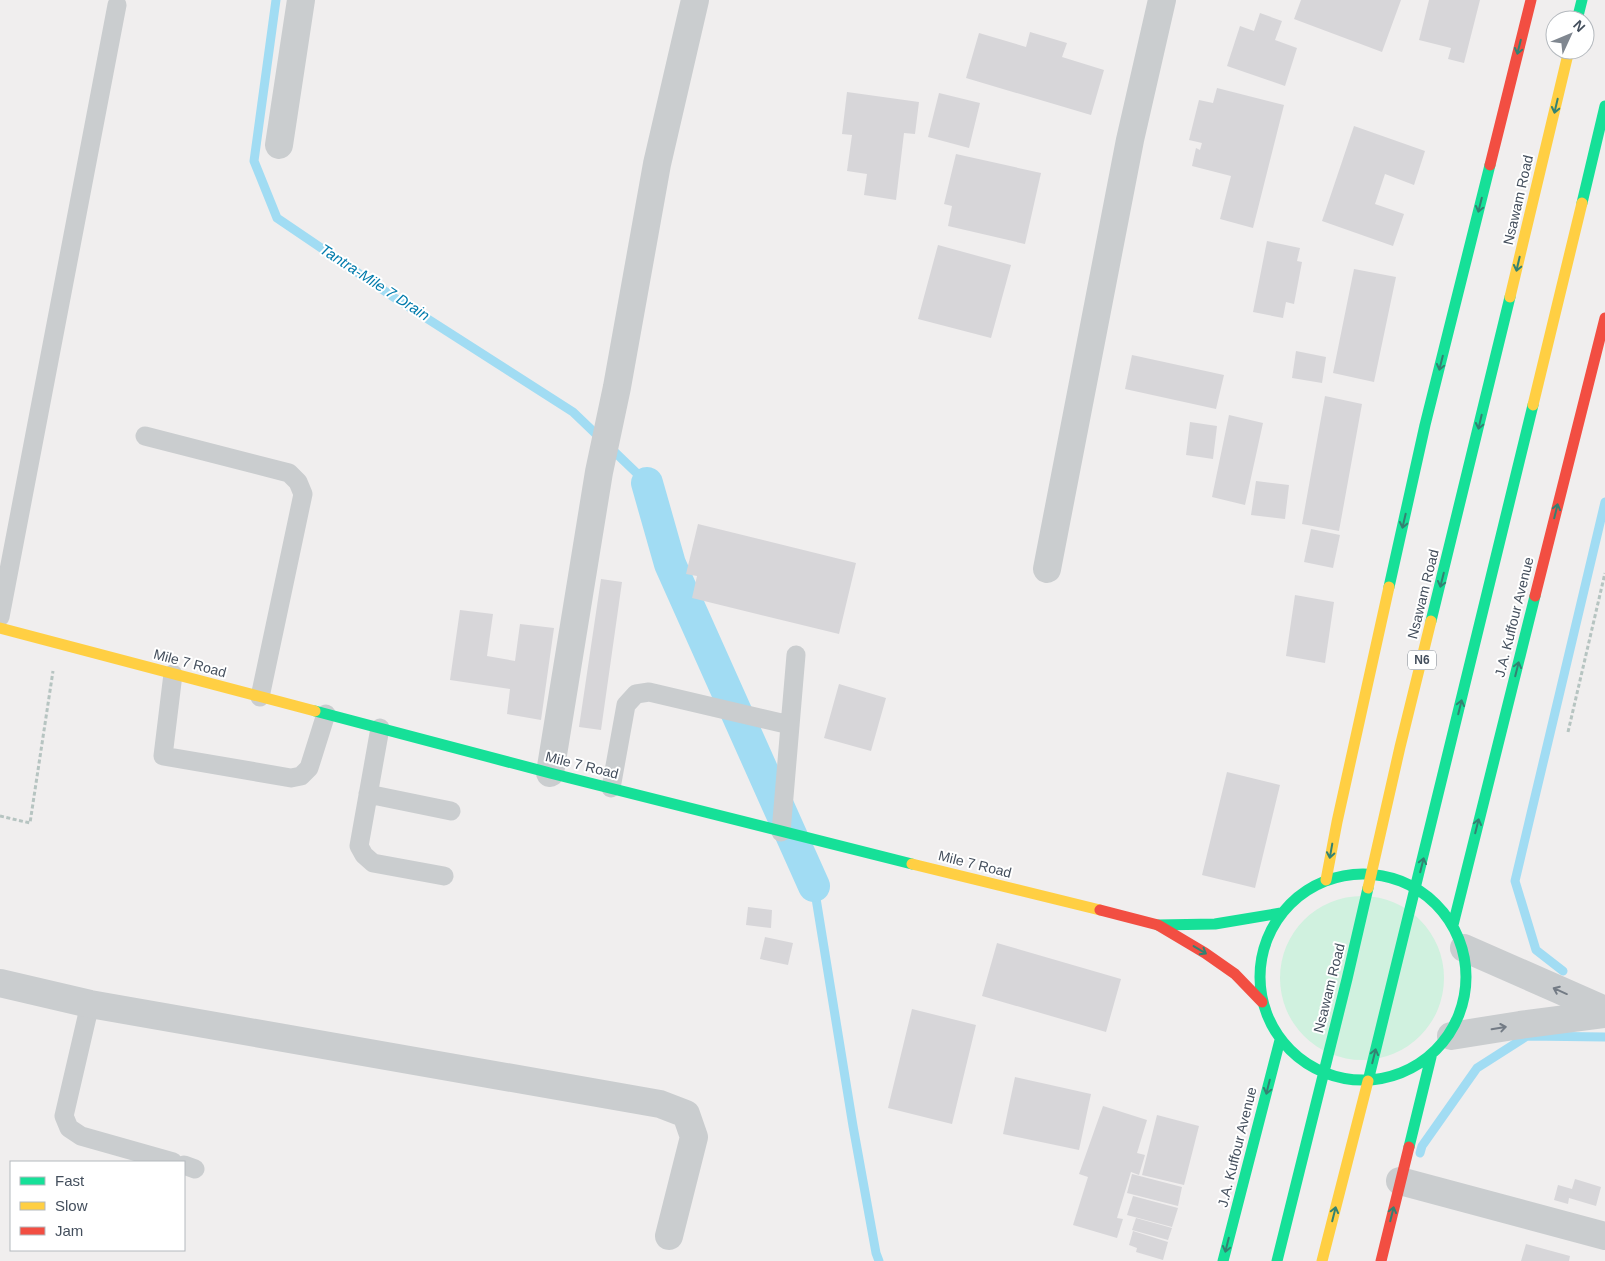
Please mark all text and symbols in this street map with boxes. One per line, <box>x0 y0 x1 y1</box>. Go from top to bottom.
north arrow <box>1545 10 1595 60</box>
text: N <box>1570 17 1589 35</box>
one-way arrow <box>1514 39 1524 55</box>
one-way arrow <box>1551 97 1560 113</box>
street label: Nsawam Road <box>1500 153 1536 247</box>
one-way arrow <box>1475 196 1484 212</box>
water label: Tantra-Mile 7 Drain <box>317 240 433 324</box>
one-way arrow <box>1513 255 1522 271</box>
one-way arrow <box>1436 354 1445 370</box>
one-way arrow <box>1475 413 1484 429</box>
one-way arrow <box>1552 504 1561 520</box>
one-way arrow <box>1399 512 1408 528</box>
street label: Nsawam Road <box>1404 548 1442 640</box>
street label: J.A. Kuffour Avenue <box>1491 555 1537 679</box>
one-way arrow <box>1437 571 1446 587</box>
street label: Mile 7 Road <box>152 646 228 680</box>
road number: N6 <box>1408 650 1436 670</box>
one-way arrow <box>1513 661 1522 677</box>
one-way arrow <box>1456 699 1465 715</box>
street label: Mile 7 Road <box>544 748 620 782</box>
one-way arrow <box>1473 819 1482 835</box>
one-way arrow <box>1326 842 1336 858</box>
street label: Mile 7 Road <box>937 847 1013 881</box>
one-way arrow <box>1417 857 1427 873</box>
street label: Nsawam Road <box>1310 942 1348 1034</box>
one-way arrow <box>1193 946 1207 956</box>
one-way arrow <box>1553 985 1568 995</box>
one-way arrow <box>1490 1023 1506 1033</box>
one-way arrow <box>1370 1049 1380 1065</box>
one-way arrow <box>1263 1079 1272 1095</box>
street label: J.A. Kuffour Avenue <box>1214 1085 1260 1209</box>
legend <box>10 1161 185 1251</box>
text: Fast <box>55 1172 85 1189</box>
text: Slow <box>55 1197 88 1214</box>
one-way arrow <box>1330 1206 1339 1222</box>
one-way arrow <box>1388 1206 1397 1222</box>
text: Jam <box>55 1222 83 1239</box>
one-way arrow <box>1222 1236 1232 1252</box>

